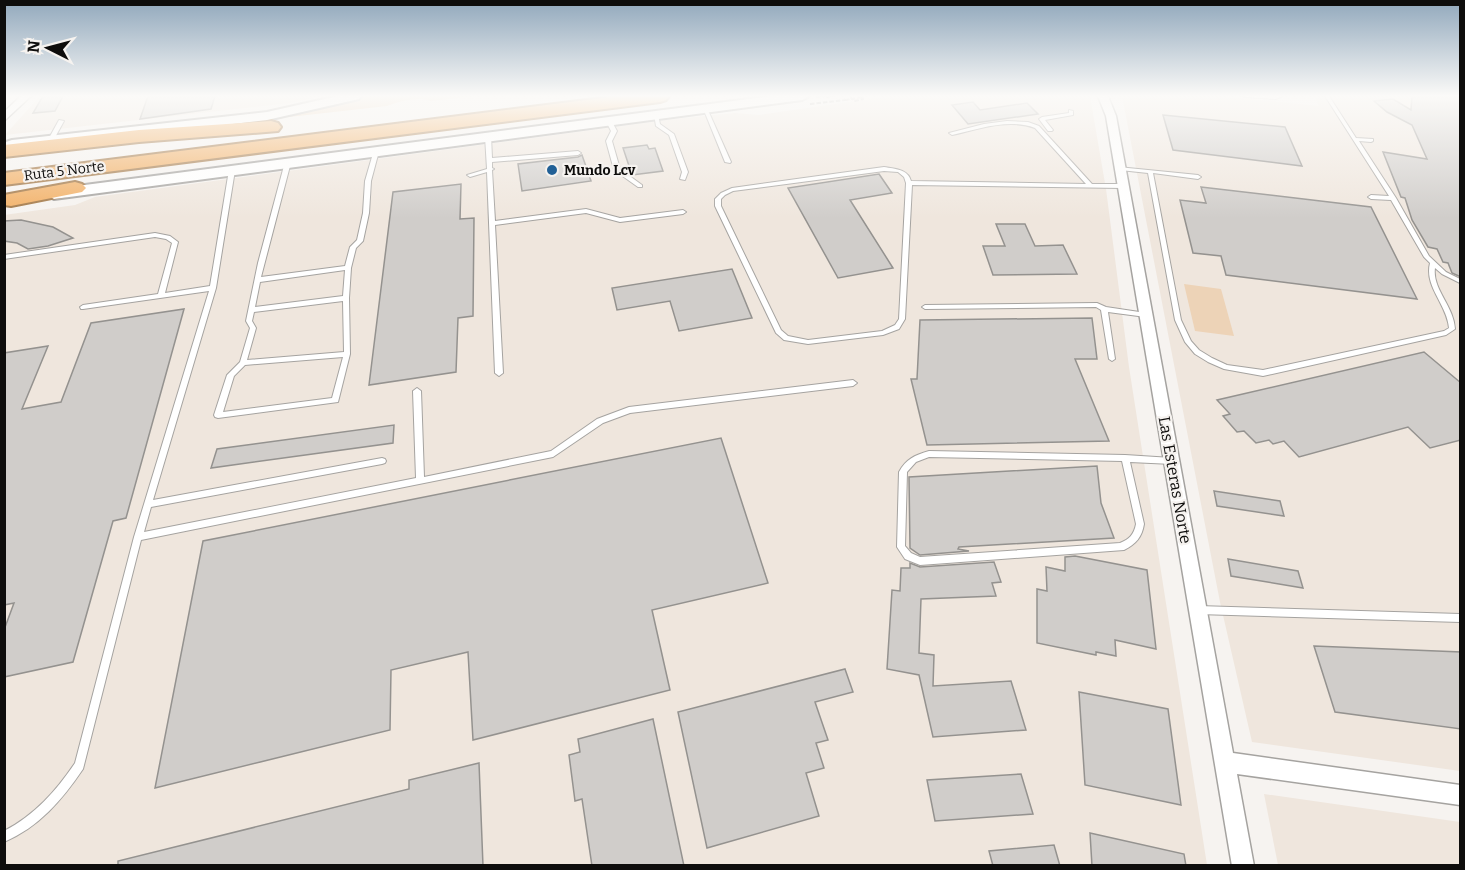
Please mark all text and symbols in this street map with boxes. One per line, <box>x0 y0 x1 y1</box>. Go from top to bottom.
north arrow <box>18 18 78 78</box>
text: N <box>23 39 44 54</box>
street label: Ruta 5 Norte <box>23 158 105 184</box>
place label: Mundo Lcv <box>564 162 636 179</box>
marker: Mundo Lcv <box>545 163 559 177</box>
street label: Las Esteras Norte <box>1154 415 1196 545</box>

